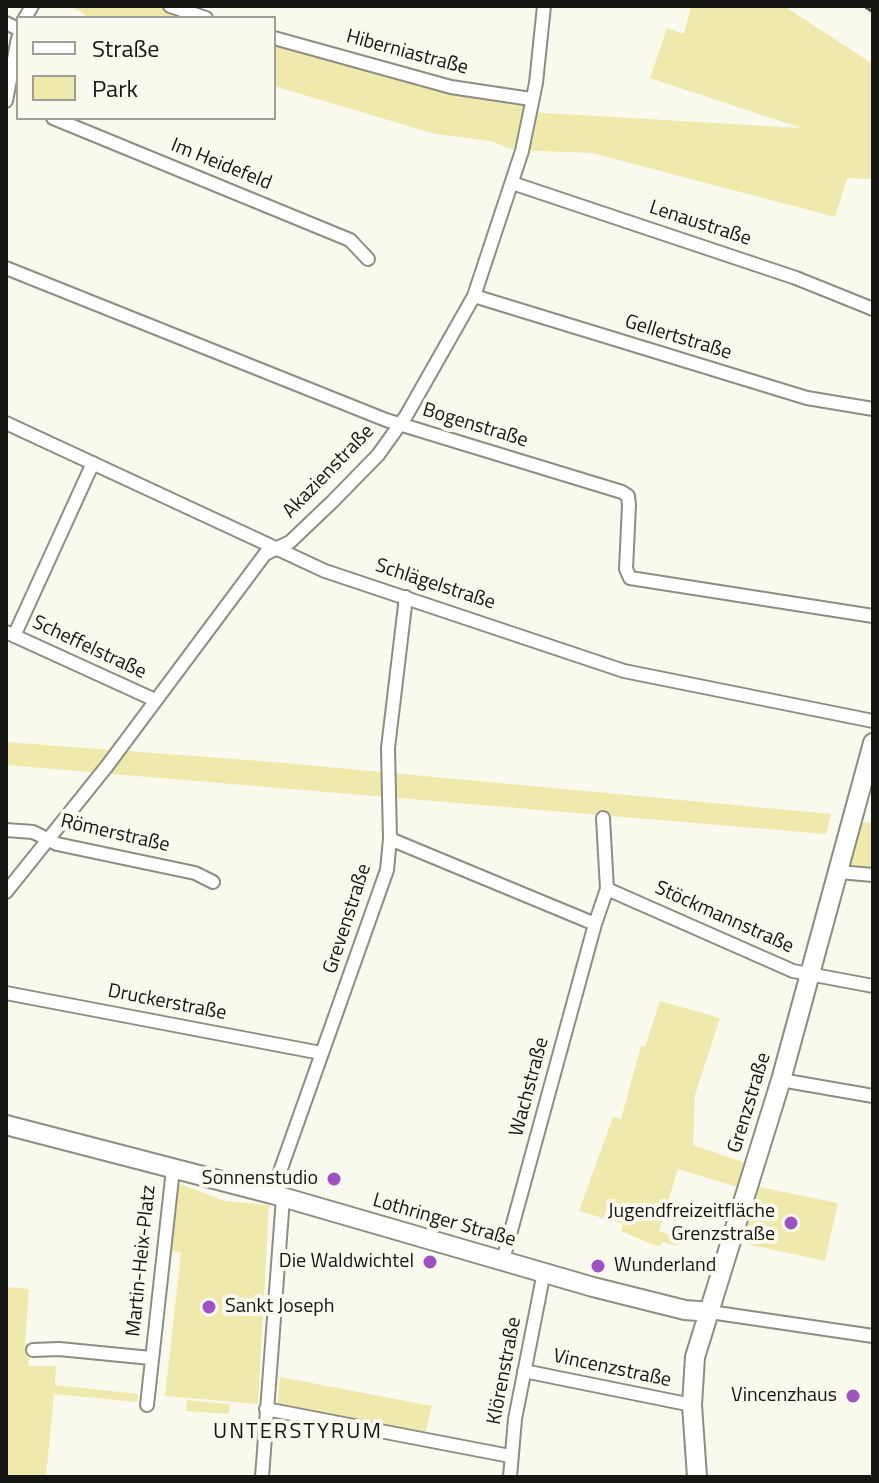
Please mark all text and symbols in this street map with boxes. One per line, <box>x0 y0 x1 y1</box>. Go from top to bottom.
legend <box>16 16 276 120</box>
street label: Hiberniastraße <box>343 25 471 81</box>
text: Straße <box>92 30 159 66</box>
text: Park <box>92 70 138 106</box>
street label: Im Heidefeld <box>167 134 275 196</box>
street label: Lenaustraße <box>646 196 754 252</box>
street label: Gellertstraße <box>622 310 734 366</box>
street label: Bogenstraße <box>419 399 531 453</box>
street label: Akazienstraße <box>278 420 380 524</box>
street label: Schlägelstraße <box>372 554 498 616</box>
street label: Scheffelstraße <box>28 611 150 685</box>
street label: Römerstraße <box>58 810 172 858</box>
street label: Grevenstraße <box>319 861 377 977</box>
street label: Stöckmannstraße <box>651 877 797 959</box>
street label: Druckerstraße <box>106 980 228 1026</box>
street label: Wachstraße <box>505 1035 555 1139</box>
street label: Grenzstraße <box>723 1050 777 1156</box>
place label: Sonnenstudio <box>202 1167 318 1191</box>
marker: Sonnenstudio <box>325 1170 343 1188</box>
street label: Martin-Heix-Platz <box>122 1184 162 1338</box>
street label: Lothringer Straße <box>370 1189 518 1253</box>
place label: Jugendfreizeitfläche Grenzstraße <box>608 1200 775 1247</box>
marker: Jugendfreizeitfläche Grenzstraße <box>782 1214 800 1232</box>
place label: Die Waldwichtel <box>279 1250 414 1274</box>
marker: Die Waldwichtel <box>421 1253 439 1271</box>
place label: Wunderland <box>614 1254 716 1278</box>
marker: Wunderland <box>589 1257 607 1275</box>
place label: Sankt Joseph <box>225 1295 335 1319</box>
marker: Sankt Joseph <box>200 1298 218 1316</box>
street label: Klörenstraße <box>483 1315 527 1427</box>
street label: Vincenzstraße <box>551 1345 673 1393</box>
place label: Vincenzhaus <box>731 1384 837 1408</box>
marker: Vincenzhaus <box>844 1387 862 1405</box>
district label: UNTERSTYRUM <box>213 1420 383 1446</box>

